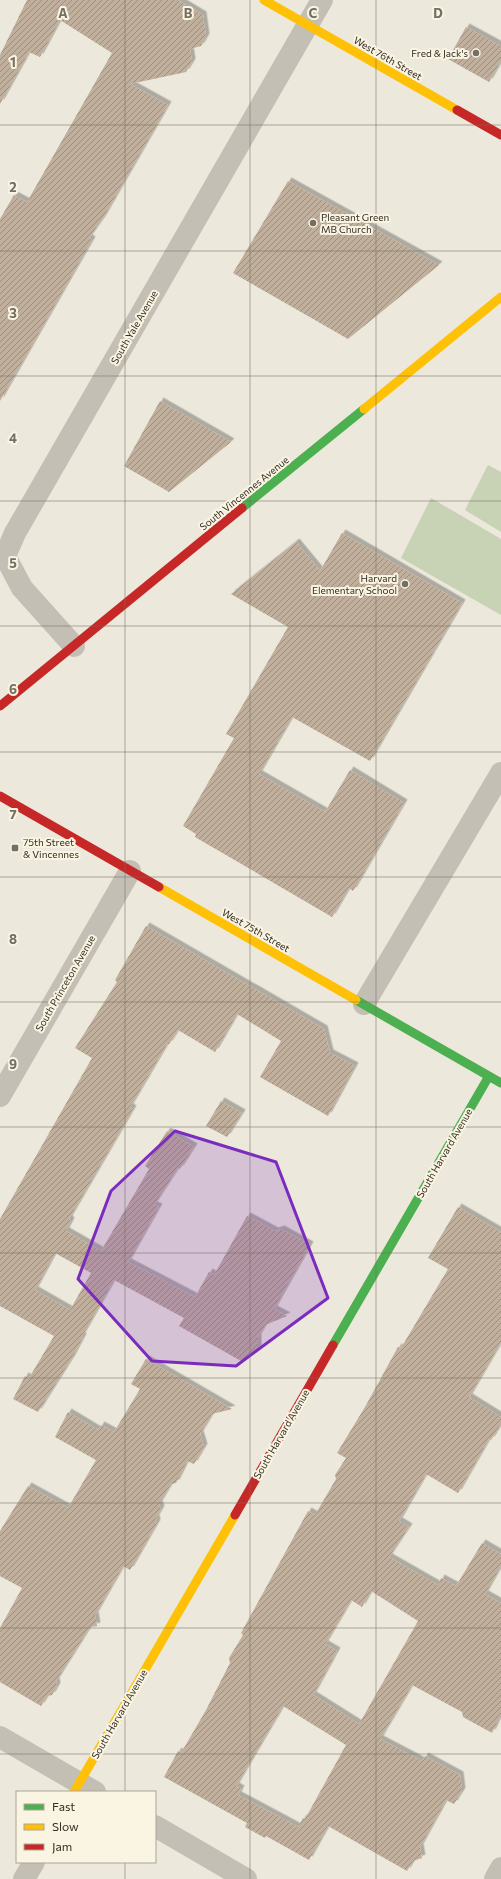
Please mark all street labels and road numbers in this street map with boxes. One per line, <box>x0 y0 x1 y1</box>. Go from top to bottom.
street label: West 76th Street <box>352 34 424 82</box>
street label: South Yale Avenue <box>108 288 160 366</box>
street label: South Vincennes Avenue <box>197 453 291 533</box>
street label: West 75th Street <box>220 906 292 954</box>
street label: South Princeton Avenue <box>33 933 97 1033</box>
street label: South Harvard Avenue <box>414 1106 474 1200</box>
street label: South Harvard Avenue <box>251 1387 311 1481</box>
street label: South Harvard Avenue <box>89 1667 149 1761</box>

